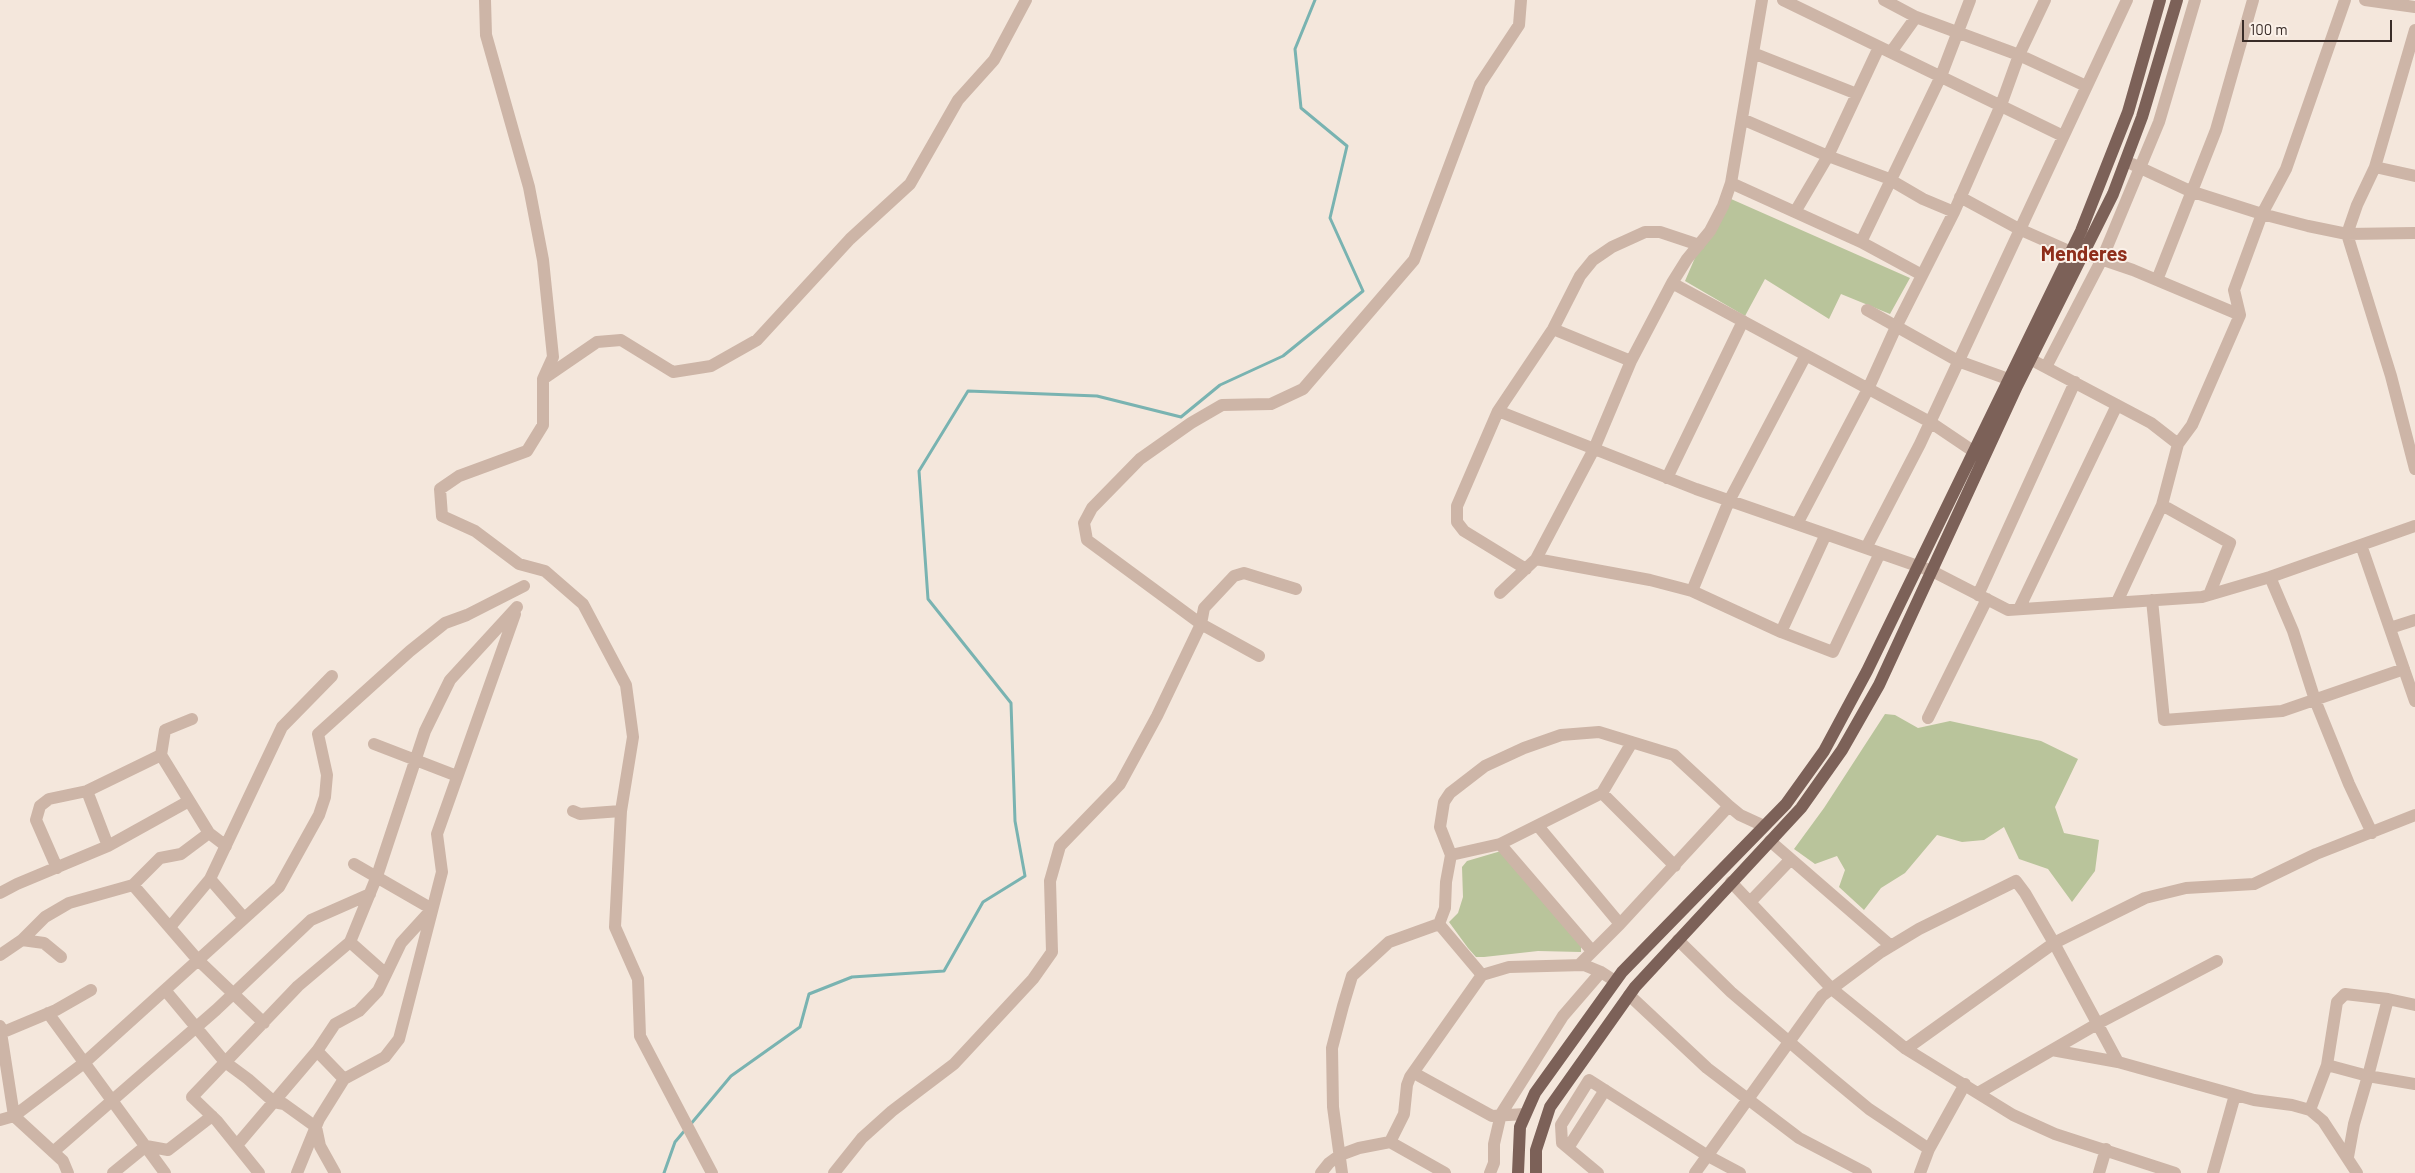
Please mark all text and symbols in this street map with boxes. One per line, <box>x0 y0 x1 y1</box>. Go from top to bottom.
scale bar <box>2245 10 2395 42</box>
text: 100 m <box>2250 20 2288 38</box>
district label: Menderes <box>2041 242 2127 266</box>

